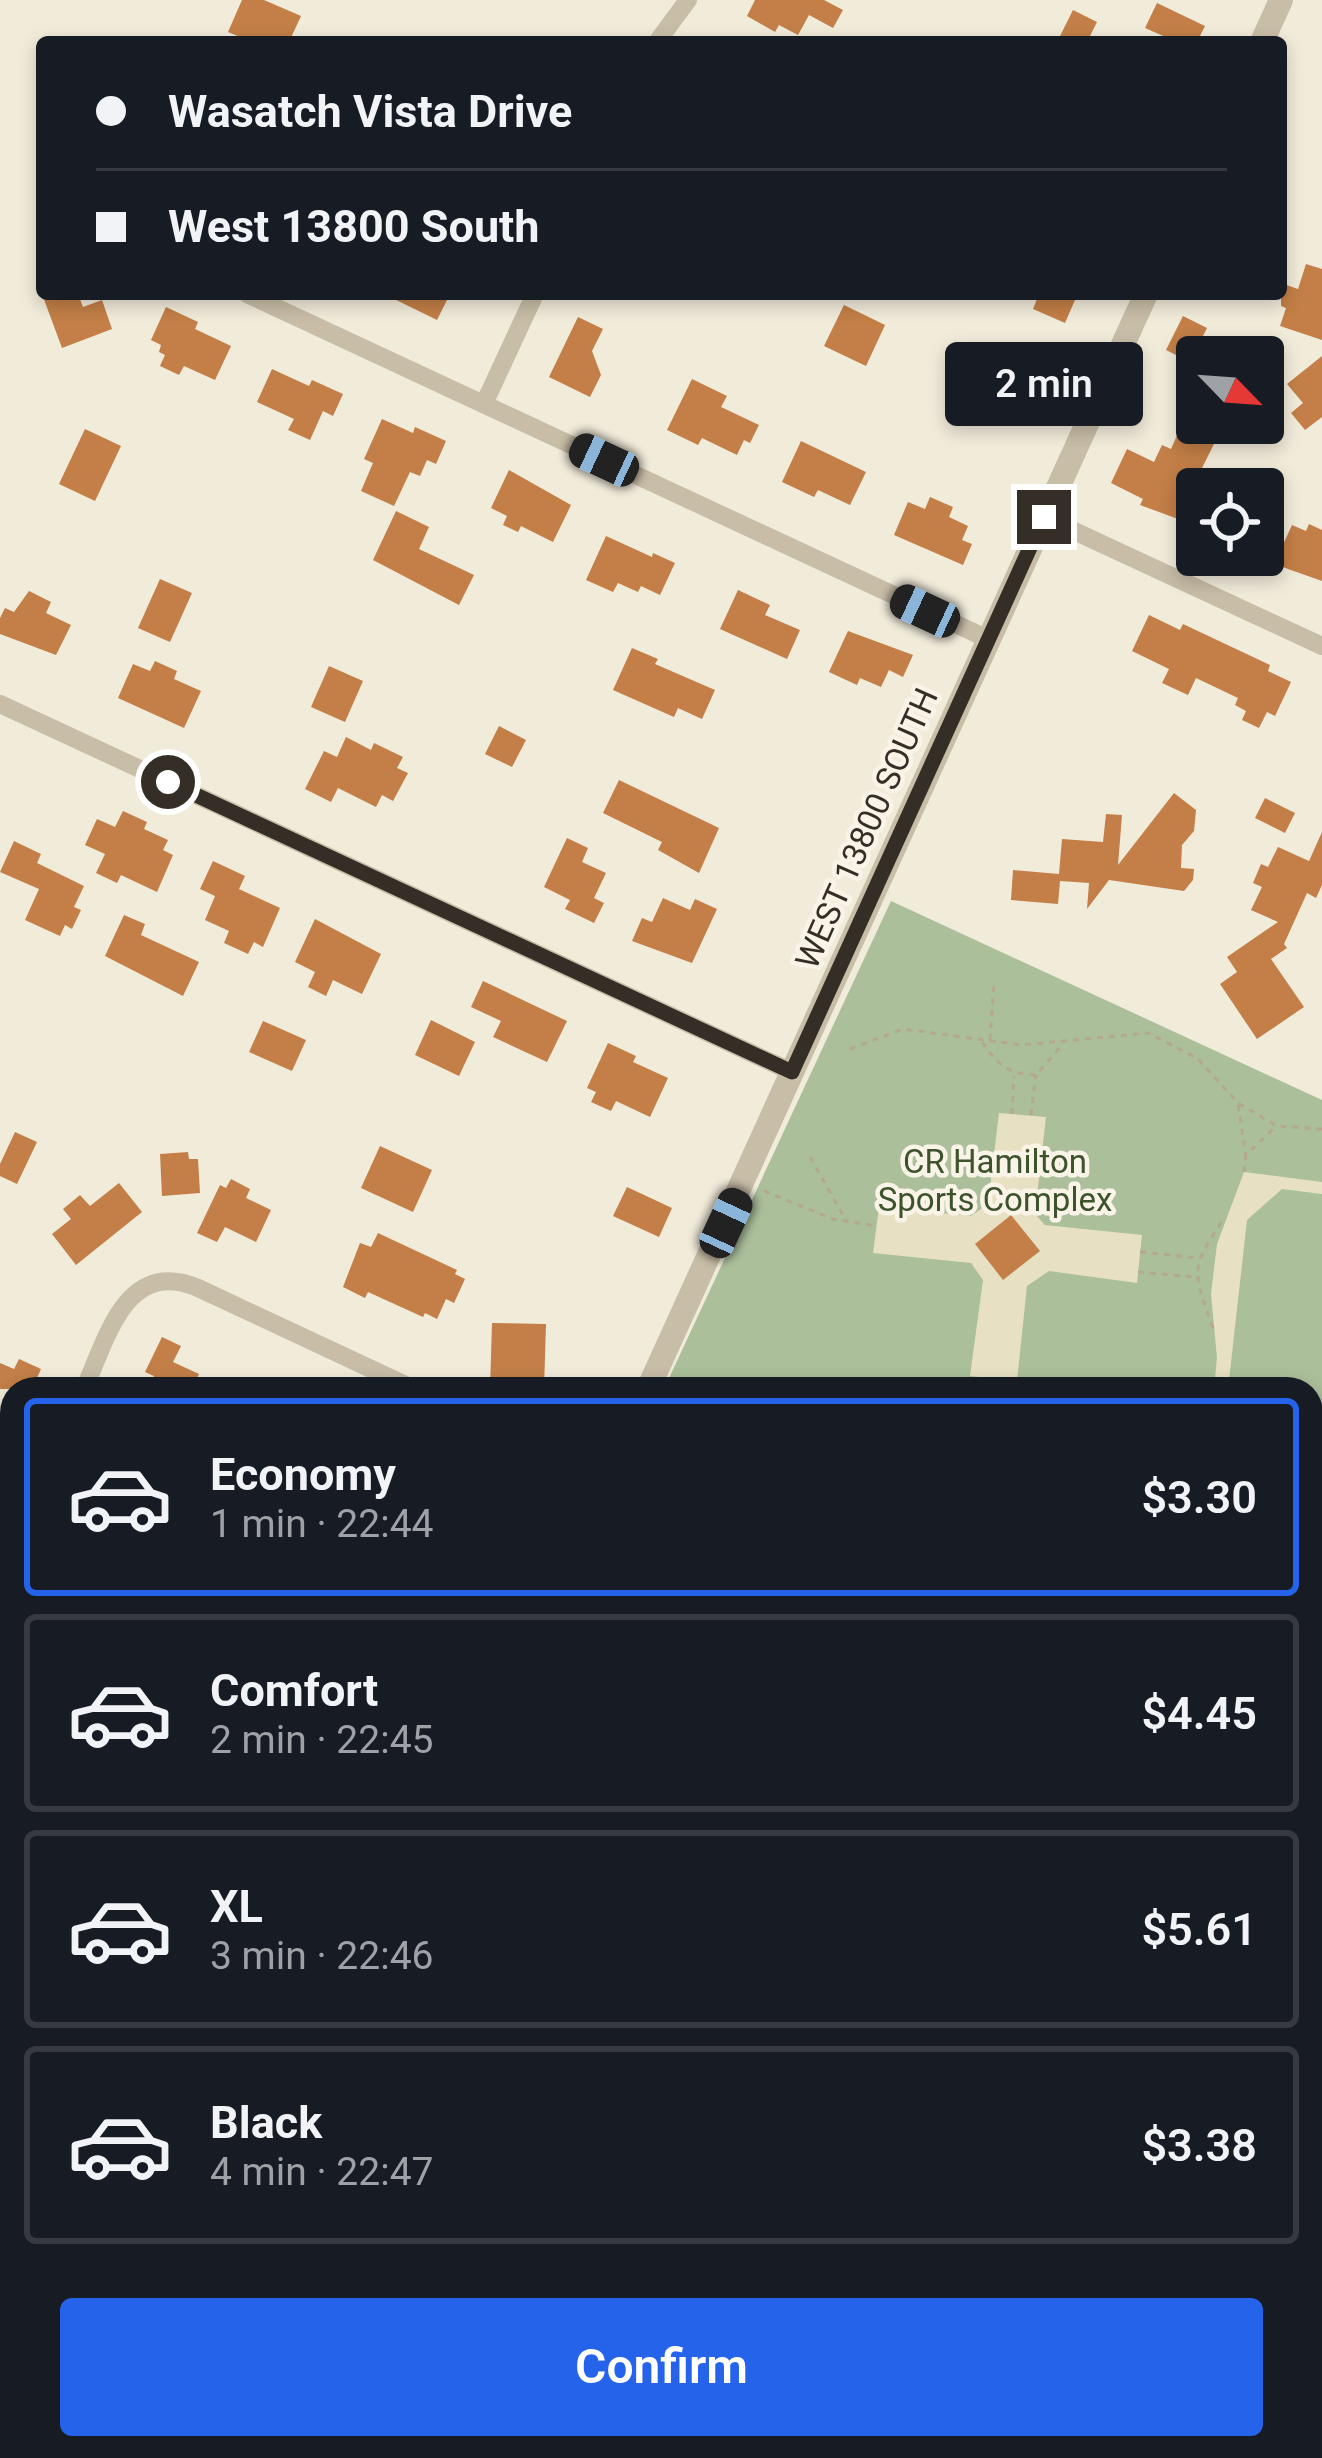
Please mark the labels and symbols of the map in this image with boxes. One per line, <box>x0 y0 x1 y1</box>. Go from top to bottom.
north arrow <box>1176 336 1284 444</box>
callout: 2 min <box>945 343 1143 427</box>
car <box>564 428 644 492</box>
route end <box>1017 490 1071 544</box>
car <box>885 579 965 643</box>
street label: WEST 13800 SOUTH <box>787 682 946 974</box>
route start <box>141 755 195 809</box>
park label: CR Hamilton Sports Complex <box>878 1142 1112 1219</box>
car <box>694 1183 758 1263</box>

